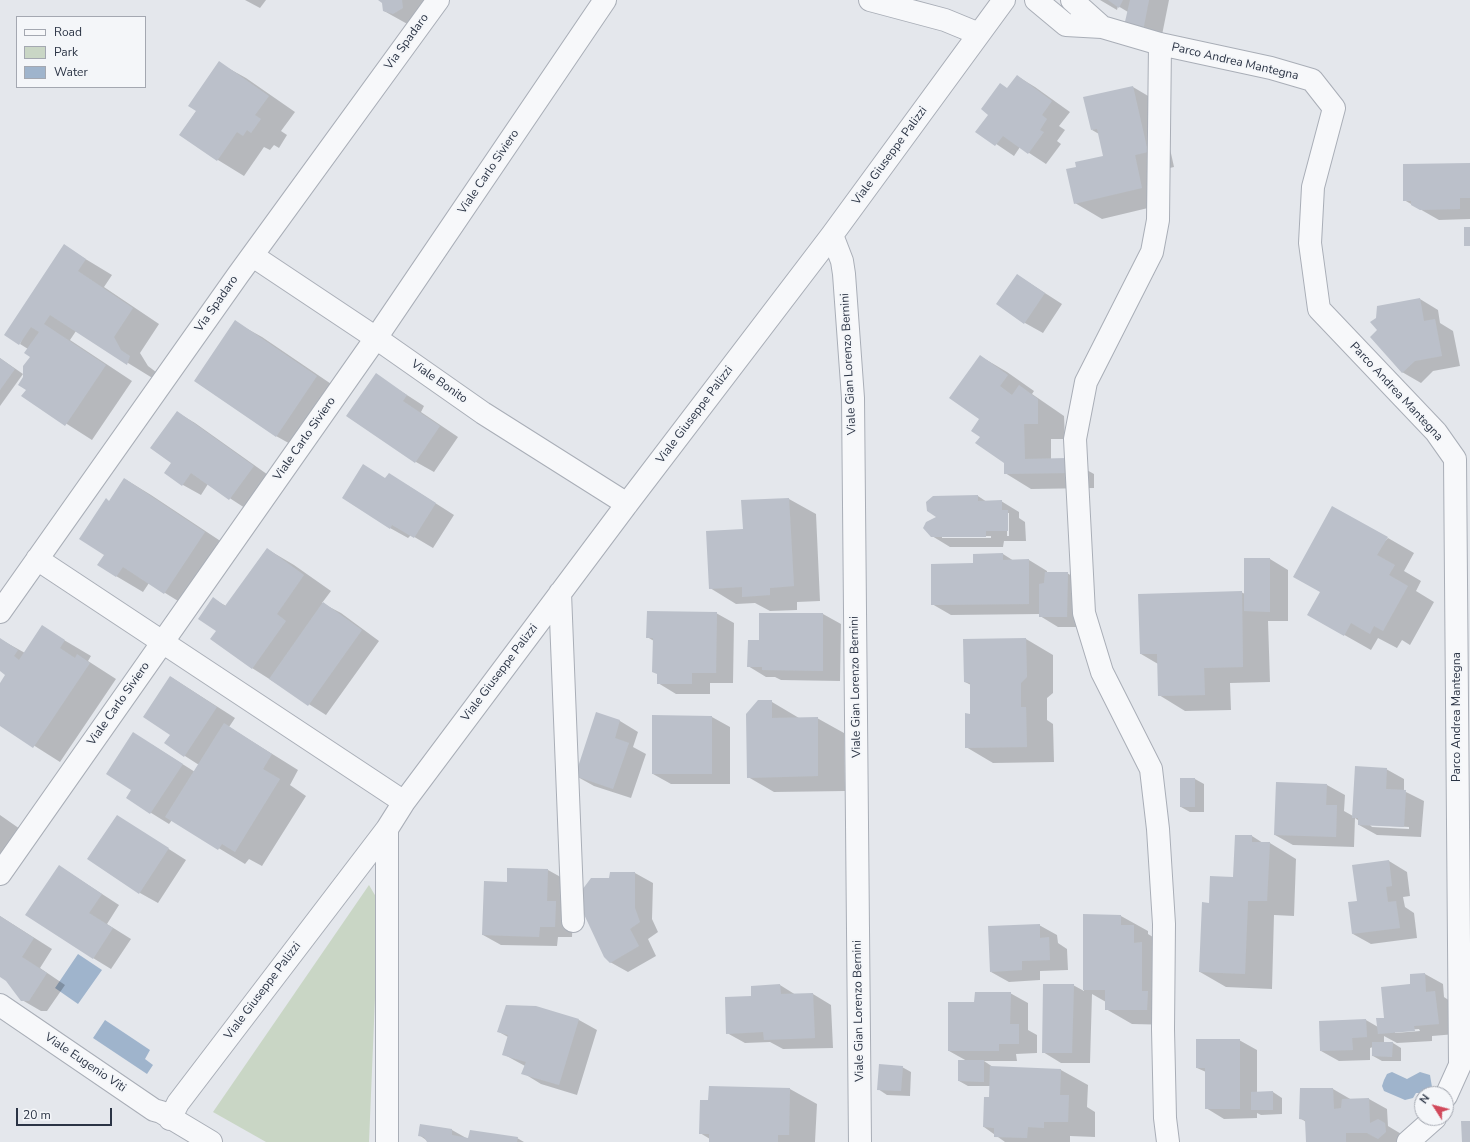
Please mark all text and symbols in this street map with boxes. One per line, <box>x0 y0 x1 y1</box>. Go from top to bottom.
street label: Via Spadaro <box>382 11 432 73</box>
legend <box>16 16 146 88</box>
text: Road <box>54 24 82 40</box>
street label: Parco Andrea Mantegna <box>1170 40 1300 84</box>
text: Park <box>54 44 78 60</box>
text: Water <box>54 64 88 80</box>
street label: Viale Giuseppe Palizzi <box>849 104 931 208</box>
street label: Viale Carlo Siviero <box>455 127 523 217</box>
street label: Via Spadaro <box>192 273 242 335</box>
street label: Viale Gian Lorenzo Bernini <box>838 293 860 435</box>
street label: Parco Andrea Mantegna <box>1346 340 1446 444</box>
street label: Viale Bonito <box>408 357 470 407</box>
street label: Viale Giuseppe Palizzi <box>654 364 736 466</box>
street label: Viale Carlo Siviero <box>271 395 339 483</box>
street label: Viale Gian Lorenzo Bernini <box>848 616 864 758</box>
street label: Viale Giuseppe Palizzi <box>459 622 541 724</box>
street label: Parco Andrea Mantegna <box>1450 652 1464 782</box>
street label: Viale Carlo Siviero <box>85 660 153 748</box>
street label: Viale Giuseppe Palizzi <box>222 940 304 1042</box>
street label: Viale Gian Lorenzo Bernini <box>851 940 867 1082</box>
street label: Viale Eugenio Viti <box>42 1030 128 1096</box>
north arrow <box>1414 1086 1454 1126</box>
text: N <box>1416 1092 1433 1107</box>
scale bar <box>18 1100 114 1126</box>
text: 20 m <box>23 1107 51 1123</box>

